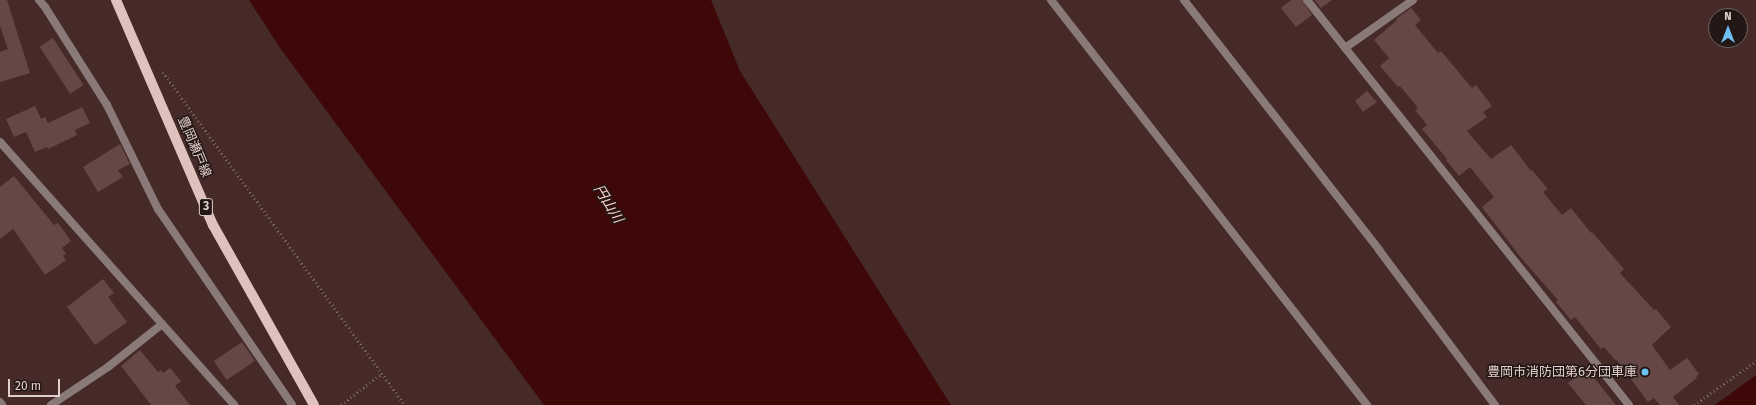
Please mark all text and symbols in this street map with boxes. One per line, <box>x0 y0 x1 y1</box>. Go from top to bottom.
north arrow <box>1708 8 1748 48</box>
text: N <box>1724 10 1732 23</box>
street label: 豊岡瀬戸線 <box>174 114 214 180</box>
water label: 円山川 <box>590 182 626 226</box>
road number: 3 <box>198 197 214 217</box>
place label: 豊岡市消防団第6分団車庫 <box>1487 364 1637 380</box>
marker: 豊岡市消防団第6分団車庫 <box>1640 367 1650 377</box>
scale bar <box>10 371 62 397</box>
text: 20 m <box>15 379 41 393</box>

